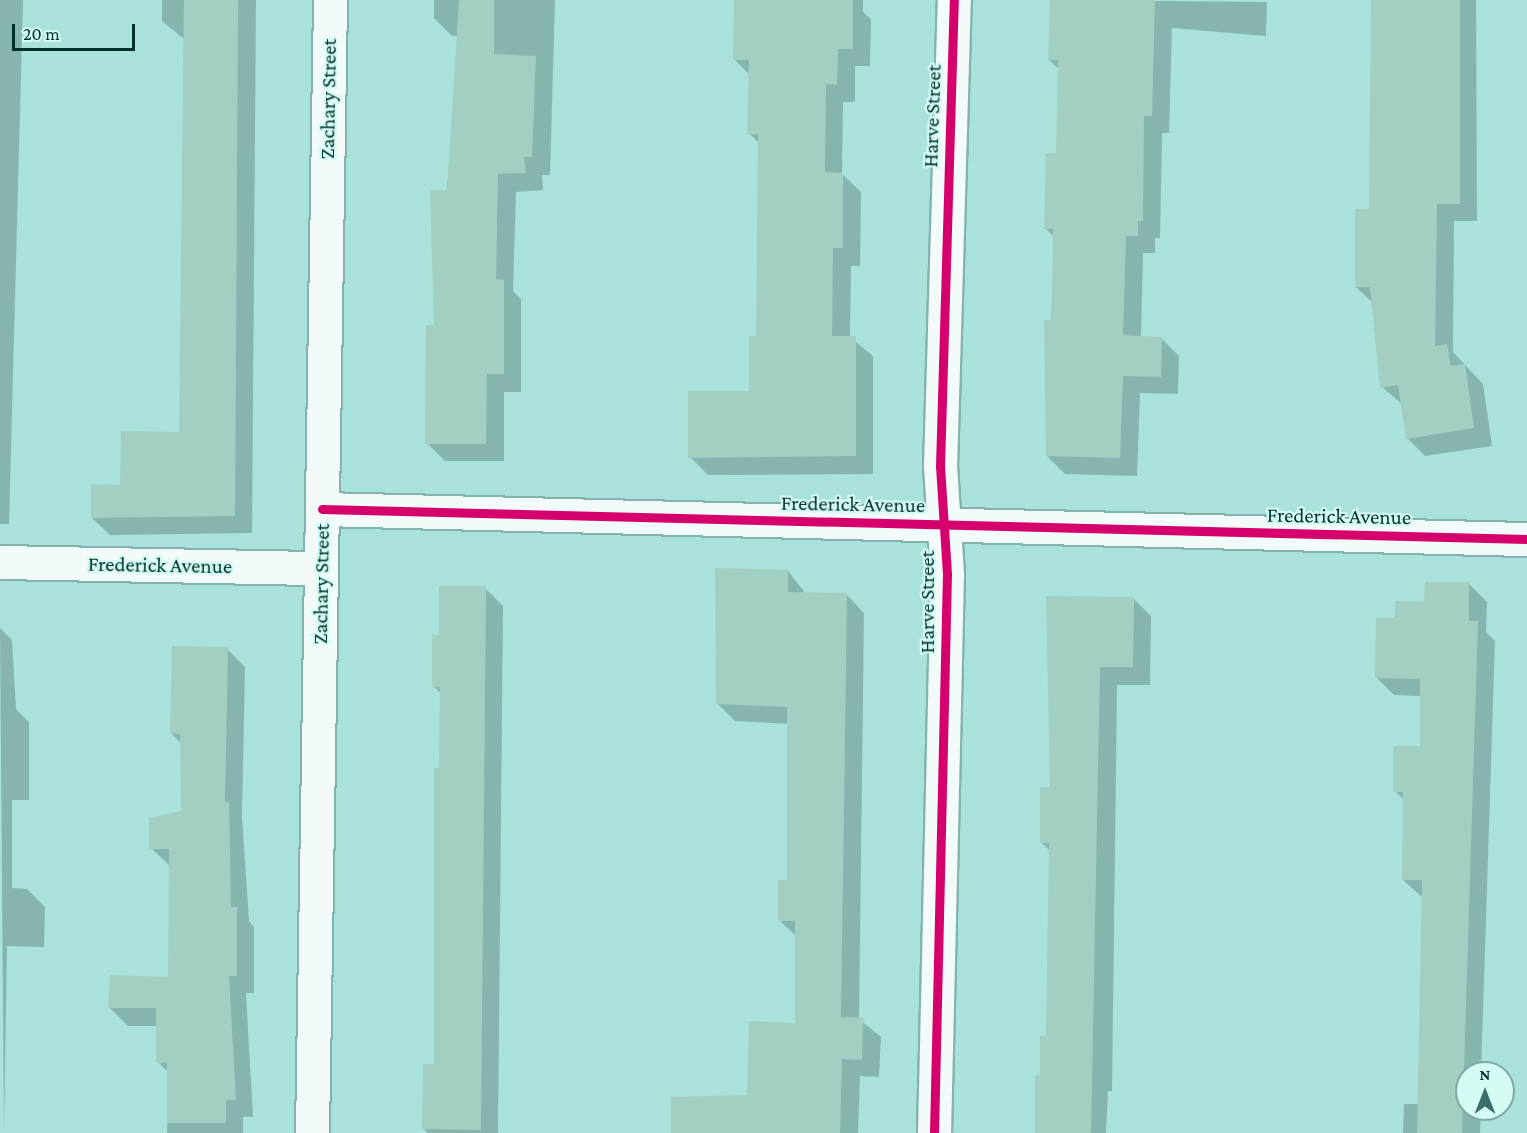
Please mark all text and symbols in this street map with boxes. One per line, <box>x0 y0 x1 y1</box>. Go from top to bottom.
scale bar <box>15 12 138 50</box>
text: 20 m <box>23 24 60 44</box>
street label: Zachary Street <box>314 38 342 160</box>
street label: Harve Street <box>918 64 946 168</box>
street label: Frederick Avenue <box>781 490 925 518</box>
street label: Frederick Avenue <box>1267 502 1411 530</box>
street label: Zachary Street <box>307 523 335 645</box>
street label: Frederick Avenue <box>88 551 232 579</box>
street label: Harve Street <box>914 551 940 653</box>
north arrow <box>1455 1061 1515 1121</box>
text: N <box>1480 1066 1490 1083</box>

